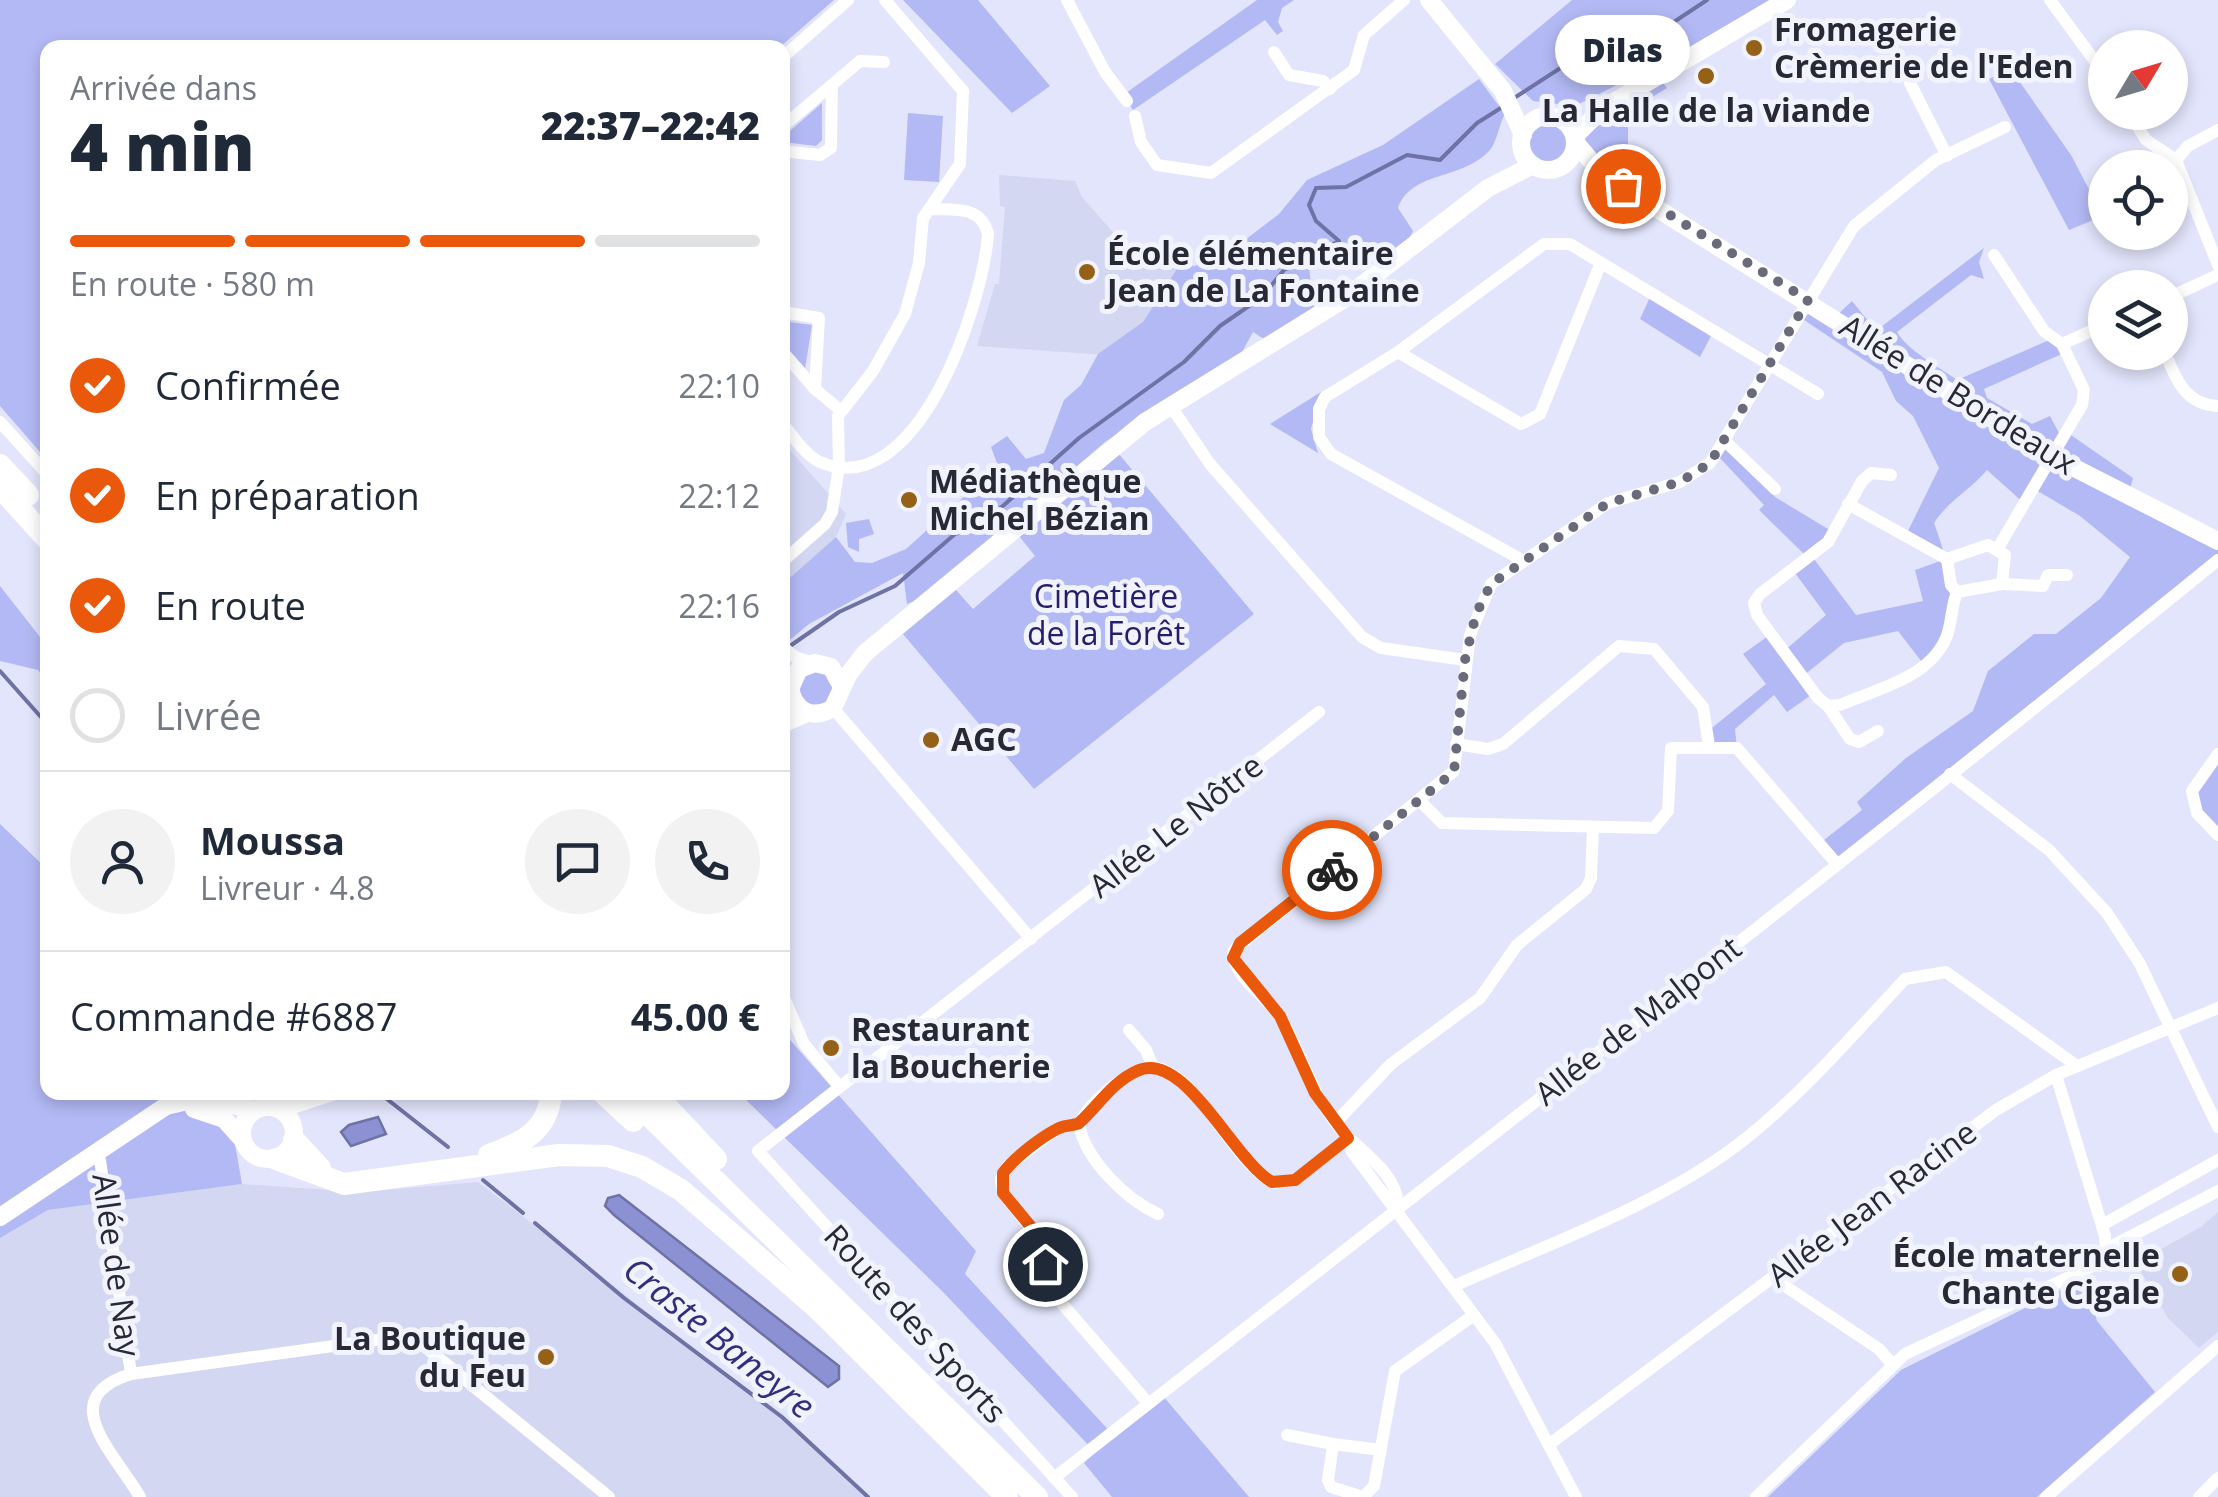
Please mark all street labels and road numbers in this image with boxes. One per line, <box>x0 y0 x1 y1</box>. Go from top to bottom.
street label: Allée de Bordeaux <box>1832 304 2085 484</box>
street label: Allée Le Nôtre <box>1079 743 1271 906</box>
street label: Allée de Malpont <box>1525 926 1749 1114</box>
street label: Allée Jean Racine <box>1758 1110 1984 1296</box>
street label: Allée de Nay <box>83 1170 152 1360</box>
street label: Route des Sports <box>815 1214 1017 1432</box>

